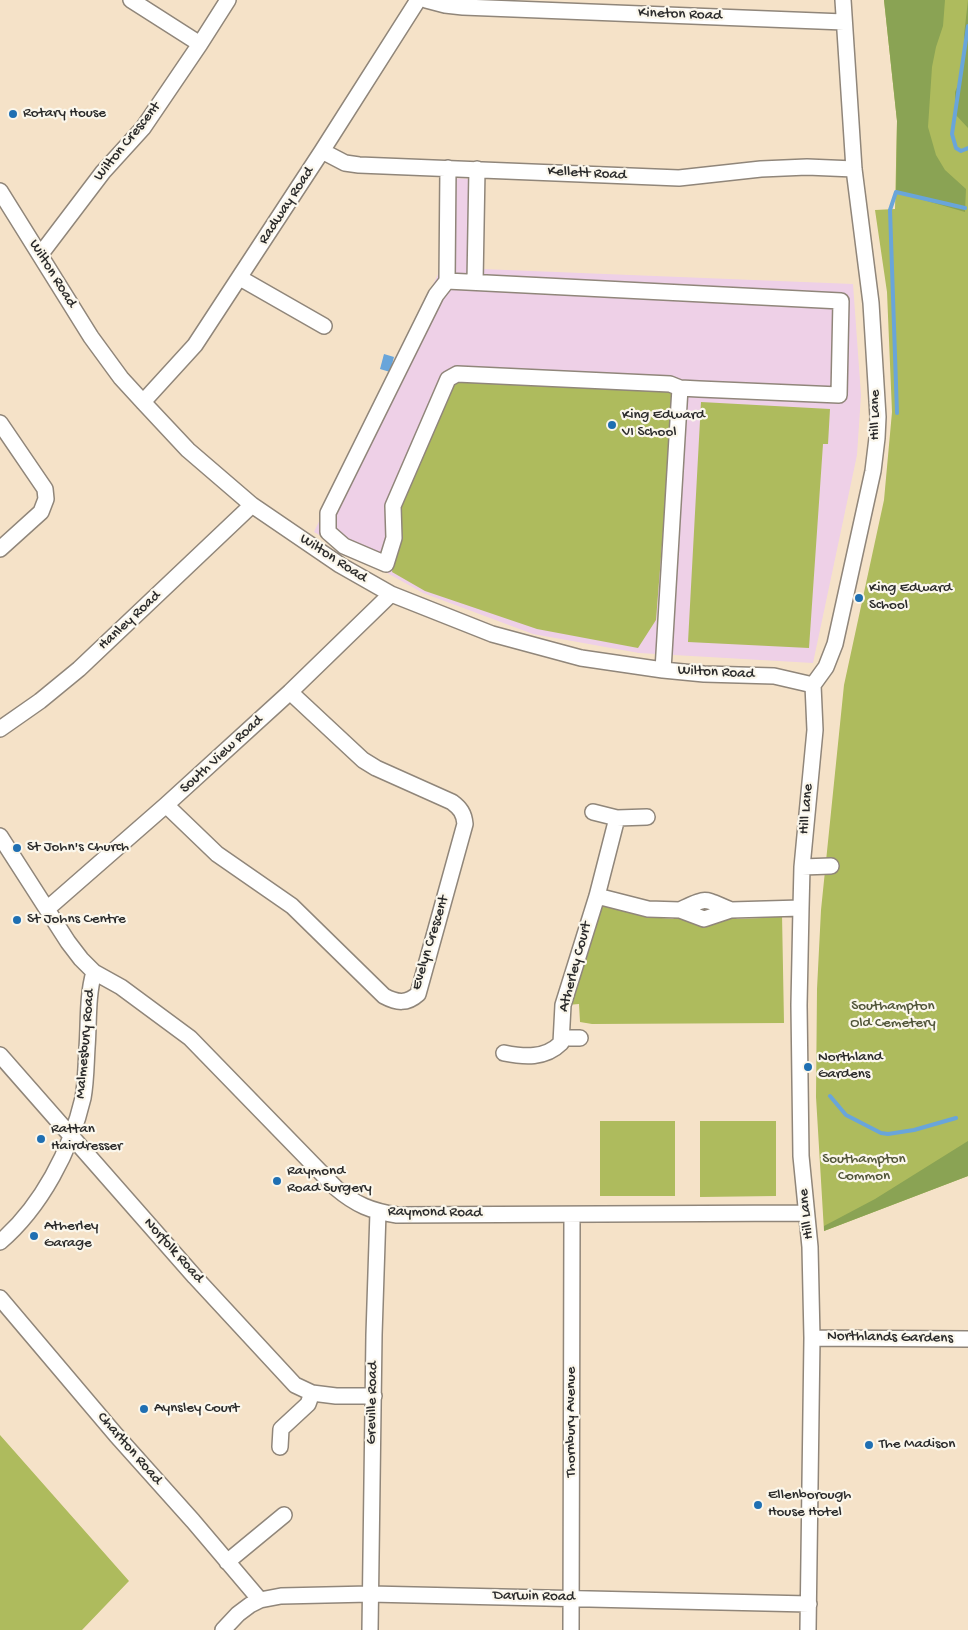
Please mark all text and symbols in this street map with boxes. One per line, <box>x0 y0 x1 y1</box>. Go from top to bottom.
street label: Kineton Road <box>638 5 722 25</box>
street label: Wilton Crescent <box>91 99 165 185</box>
place label: Rotary House <box>23 105 106 123</box>
marker: Rotary House <box>7 108 19 120</box>
street label: Kellett Road <box>547 163 627 185</box>
street label: Radway Road <box>255 164 319 248</box>
street label: Wilton Road <box>24 237 80 311</box>
street label: Hill Lane <box>867 390 885 440</box>
place label: King Edward VI School <box>622 407 705 442</box>
marker: King Edward VI School <box>606 419 618 431</box>
street label: Wilton Road <box>296 531 370 587</box>
place label: King Edward School <box>869 580 952 615</box>
street label: Hanley Road <box>95 588 165 654</box>
marker: King Edward School <box>853 592 865 604</box>
street label: Wilton Road <box>677 662 755 684</box>
street label: South View Road <box>177 712 267 798</box>
street label: Hill Lane <box>796 783 818 835</box>
place label: St John's Church <box>27 839 129 857</box>
marker: St John's Church <box>11 842 23 854</box>
street label: Evelyn Crescent <box>408 894 454 992</box>
place label: St Johns Centre <box>27 911 126 929</box>
marker: St Johns Centre <box>11 914 23 926</box>
street label: Atherley Court <box>555 920 597 1014</box>
street label: Malmesbury Road <box>72 988 100 1100</box>
park label: Southampton Old Cemetery <box>850 998 936 1033</box>
place label: Northland Gardens <box>818 1049 883 1084</box>
marker: Northland Gardens <box>802 1061 814 1073</box>
place label: Rattan Hairdresser <box>51 1121 122 1156</box>
marker: Rattan Hairdresser <box>35 1133 47 1145</box>
park label: Southampton Common <box>822 1151 906 1186</box>
place label: Raymond Road Surgery <box>287 1163 372 1198</box>
marker: Raymond Road Surgery <box>271 1175 283 1187</box>
street label: Hill Lane <box>795 1188 819 1240</box>
street label: Raymond Road <box>388 1203 482 1223</box>
street label: Norfolk Road <box>139 1215 207 1287</box>
place label: Atherley Garage <box>44 1218 99 1253</box>
marker: Atherley Garage <box>28 1230 40 1242</box>
street label: Northlands Gardens <box>827 1328 953 1348</box>
street label: Greville Road <box>363 1361 383 1445</box>
street label: Thornbury Avenue <box>563 1367 581 1477</box>
place label: Aynsley Court <box>154 1400 239 1418</box>
marker: Aynsley Court <box>138 1403 150 1415</box>
street label: Charlton Road <box>93 1409 165 1489</box>
place label: The Madison <box>879 1436 955 1454</box>
marker: The Madison <box>863 1439 875 1451</box>
place label: Ellenborough House Hotel <box>768 1487 851 1522</box>
marker: Ellenborough House Hotel <box>752 1499 764 1511</box>
street label: Darwin Road <box>493 1587 575 1607</box>

